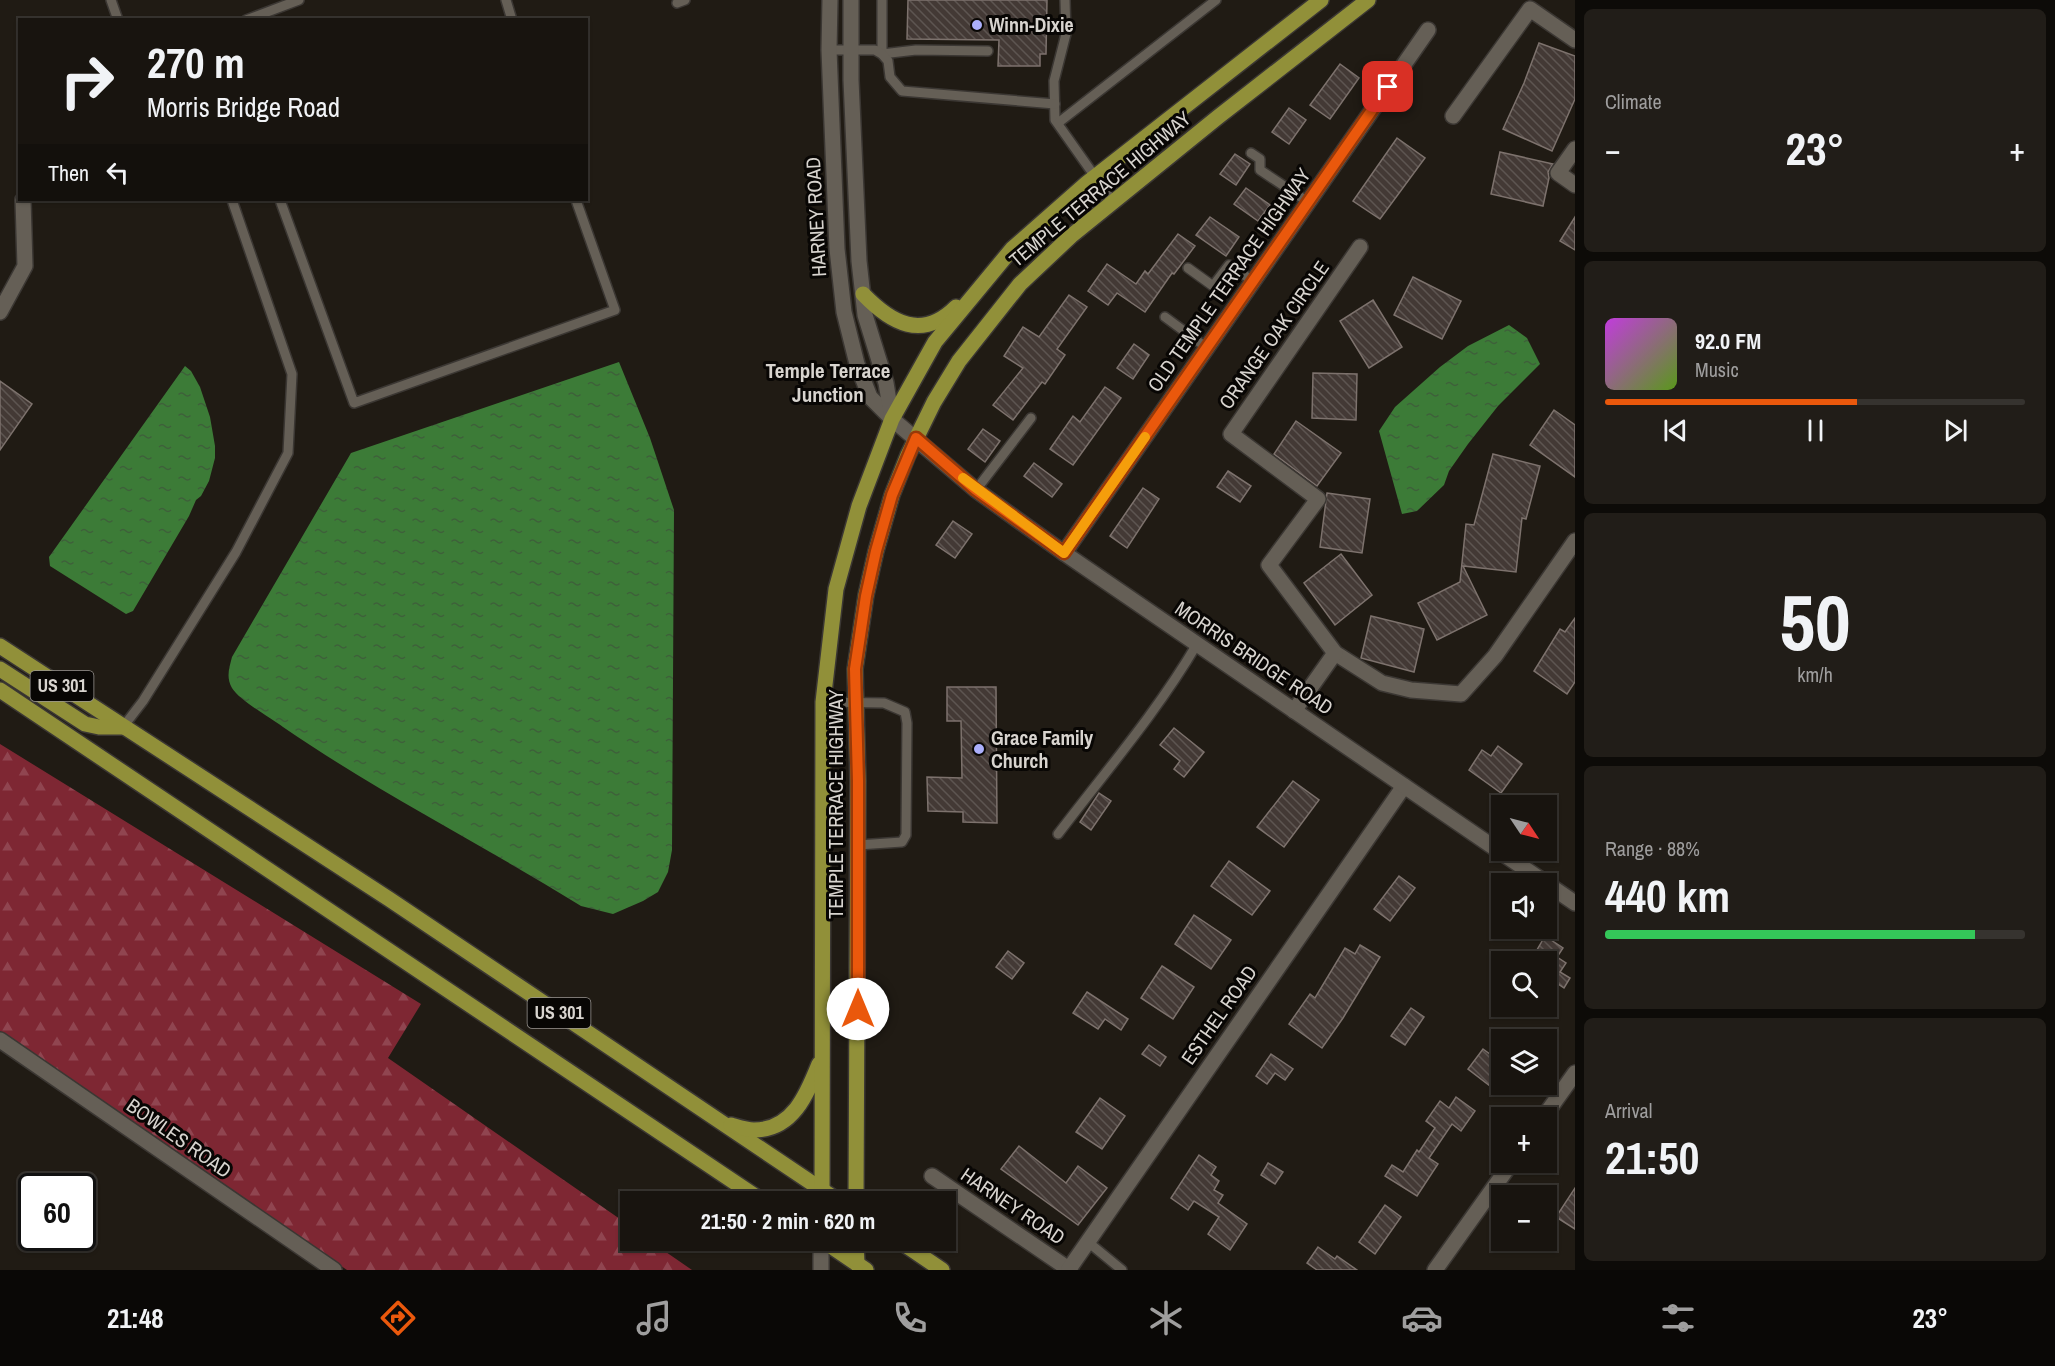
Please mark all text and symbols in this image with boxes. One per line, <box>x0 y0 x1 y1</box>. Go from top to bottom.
place label: Winn-Dixie <box>989 11 1074 38</box>
marker: Winn-Dixie <box>970 18 984 32</box>
text: 270 m <box>147 35 245 91</box>
icon: right <box>48 42 126 120</box>
pin <box>1362 61 1413 112</box>
icon: arrive <box>1371 70 1404 103</box>
text: Climate <box>1605 88 1662 115</box>
text: Morris Bridge Road <box>147 89 340 125</box>
street label: TEMPLE TERRACE HIGHWAY <box>1003 105 1196 273</box>
text: 23° <box>1785 118 1845 179</box>
text: − <box>1605 127 1621 171</box>
text: + <box>2009 127 2025 171</box>
icon: left <box>101 156 134 189</box>
street label: HARNEY ROAD <box>799 156 832 278</box>
text: Then <box>48 158 89 188</box>
street label: OLD TEMPLE TERRACE HIGHWAY <box>1141 162 1316 397</box>
street label: ORANGE OAK CIRCLE <box>1212 255 1335 414</box>
text: 92.0 FM <box>1695 326 1761 356</box>
district label: Temple Terrace Junction <box>766 356 890 409</box>
text: Music <box>1695 356 1739 383</box>
icon: previous <box>1659 414 1692 447</box>
icon: pause <box>1799 414 1832 447</box>
icon: next <box>1939 414 1972 447</box>
text: 50 <box>1779 569 1851 674</box>
street label: MORRIS BRIDGE ROAD <box>1170 595 1339 720</box>
text: km/h <box>1797 661 1833 688</box>
road number: US 301 <box>31 671 94 701</box>
street label: TEMPLE TERRACE HIGHWAY <box>822 689 849 919</box>
place label: Grace Family Church <box>991 724 1094 774</box>
marker: Grace Family Church <box>972 742 986 756</box>
north arrow <box>1491 795 1557 861</box>
map controls <box>1491 795 1557 1251</box>
text: Range · 88% <box>1605 835 1700 862</box>
text: 440 km <box>1605 865 1730 926</box>
button: sound <box>1491 873 1557 939</box>
button: search <box>1491 951 1557 1017</box>
street label: ESTHEL ROAD <box>1175 960 1263 1070</box>
position arrow <box>826 977 890 1041</box>
road number: US 301 <box>528 998 590 1028</box>
button: layers <box>1491 1029 1557 1095</box>
street label: BOWLES ROAD <box>122 1092 237 1184</box>
text: Arrival <box>1605 1097 1652 1124</box>
button: + <box>1491 1107 1557 1173</box>
text: 21:50 <box>1605 1127 1699 1188</box>
street label: HARNEY ROAD <box>956 1161 1071 1250</box>
speed limit sign: 60 <box>18 1173 96 1251</box>
button: − <box>1491 1185 1557 1251</box>
text: 21:50 · 2 min · 620 m <box>701 1206 875 1236</box>
icon: directions <box>377 1297 419 1339</box>
icon: music <box>633 1297 675 1339</box>
icon: phone <box>889 1297 931 1339</box>
icon: climate <box>1145 1297 1187 1339</box>
icon: car <box>1401 1297 1443 1339</box>
icon: filters <box>1657 1297 1699 1339</box>
text: 21:48 <box>107 1300 164 1336</box>
text: 23° <box>1913 1300 1948 1336</box>

